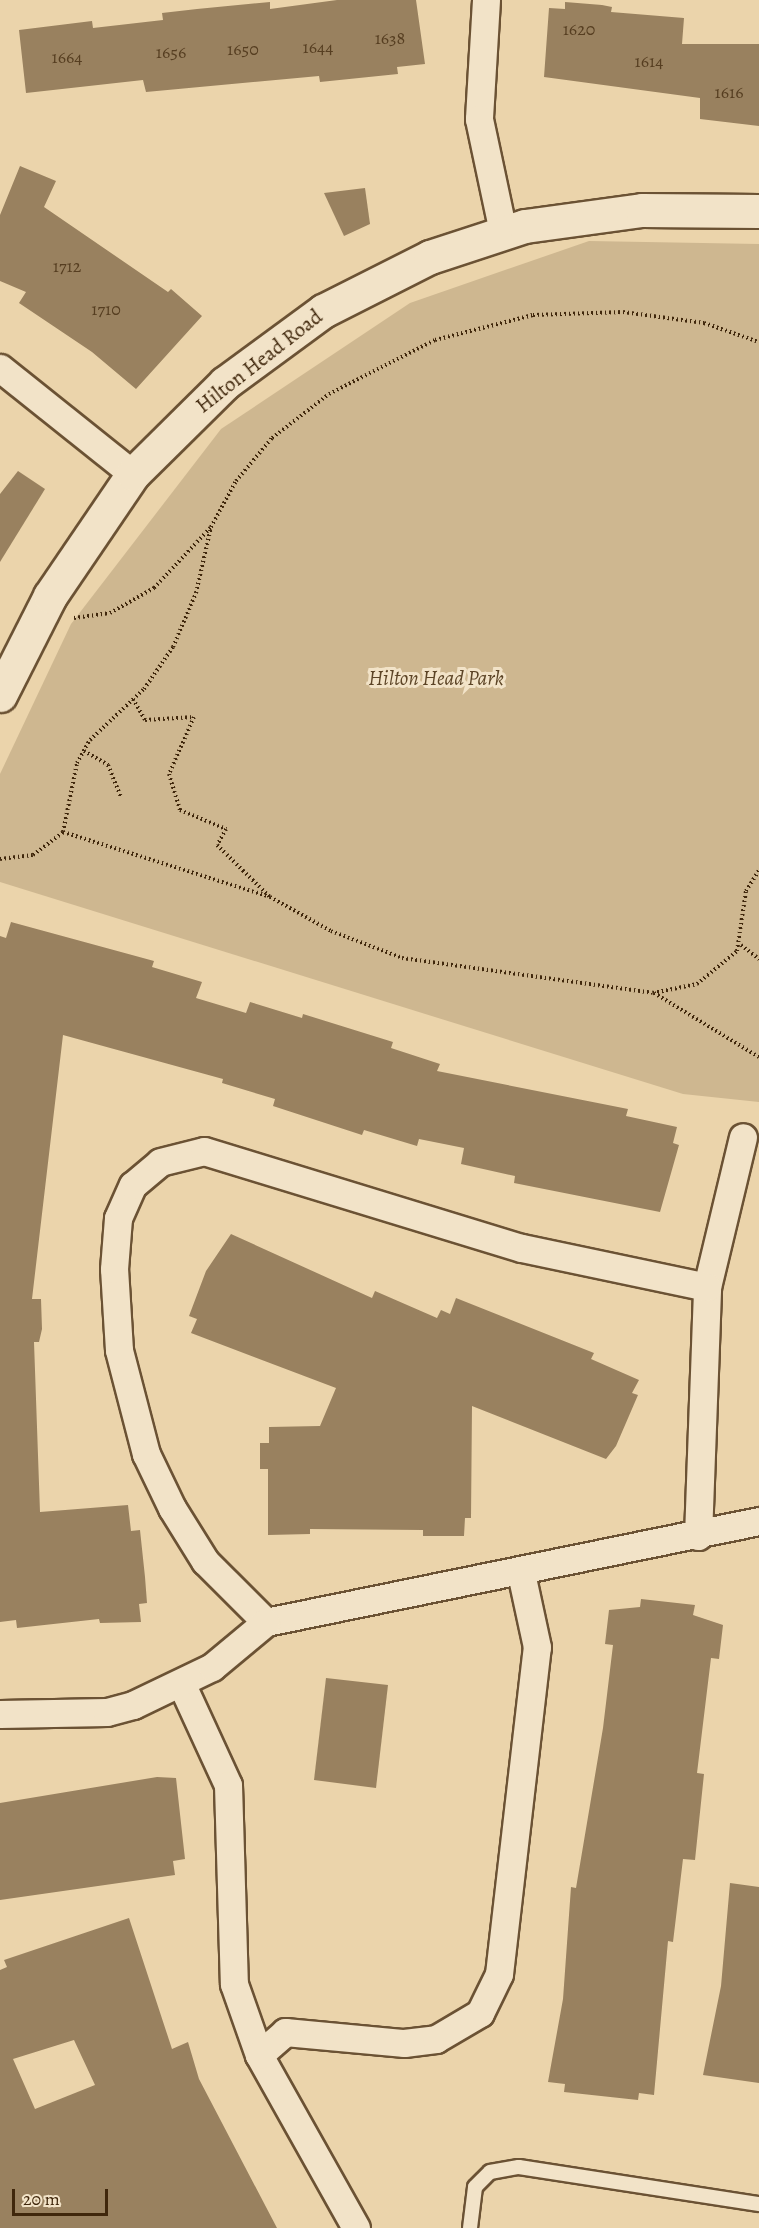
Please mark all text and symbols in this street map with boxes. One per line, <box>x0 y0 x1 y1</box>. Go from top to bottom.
house number: 1620 <box>563 18 595 40</box>
house number: 1638 <box>375 27 405 49</box>
house number: 1644 <box>303 36 333 58</box>
house number: 1650 <box>227 38 259 60</box>
house number: 1656 <box>156 41 186 63</box>
house number: 1664 <box>52 46 82 68</box>
house number: 1614 <box>635 50 663 72</box>
house number: 1616 <box>715 81 743 103</box>
house number: 1712 <box>53 255 81 277</box>
house number: 1710 <box>91 298 121 320</box>
street label: Hilton Head Road <box>191 304 327 418</box>
park label: Hilton Head Park <box>368 665 504 691</box>
scale bar <box>15 2177 111 2215</box>
text: 20 m <box>23 2187 60 2211</box>

